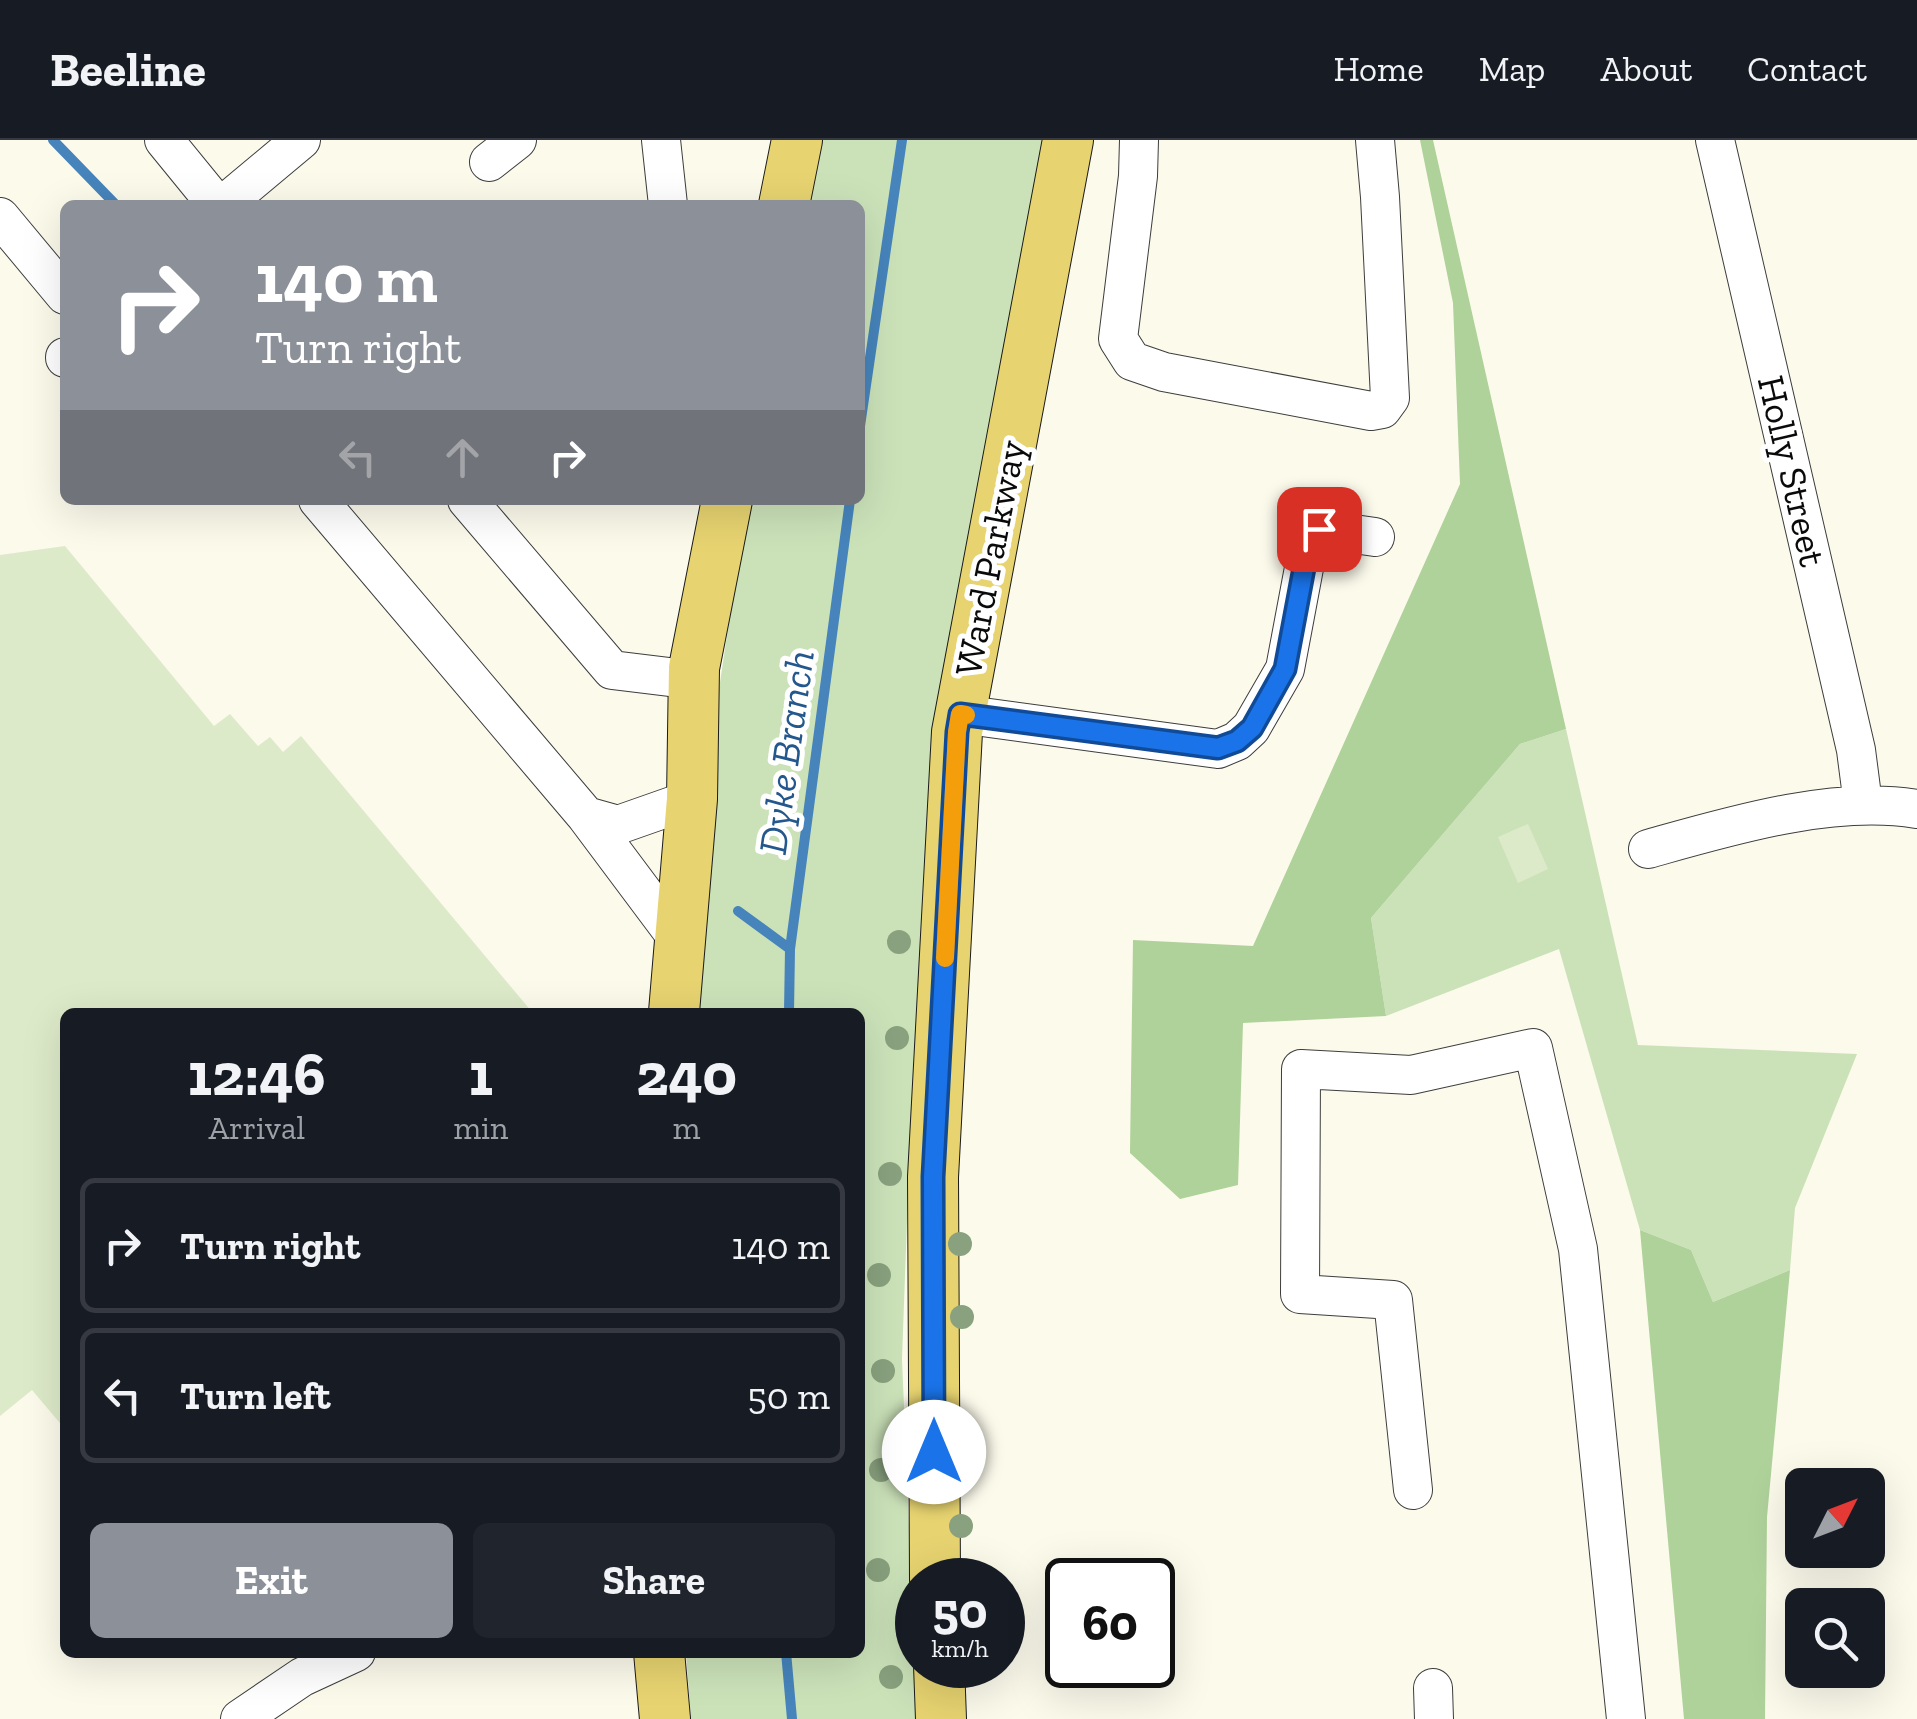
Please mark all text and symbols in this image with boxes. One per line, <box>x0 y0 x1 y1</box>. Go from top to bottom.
text: Beeline <box>50 41 206 98</box>
text: Home <box>1333 48 1424 90</box>
text: Map <box>1479 48 1545 90</box>
text: About <box>1600 48 1692 90</box>
text: Contact <box>1747 48 1867 90</box>
text: 140 m <box>255 236 438 320</box>
icon: right <box>90 240 220 370</box>
text: Turn right <box>255 321 461 375</box>
street label: Holly Street <box>1748 371 1836 571</box>
icon: left <box>330 430 385 485</box>
icon: ahead <box>435 430 490 485</box>
icon: right <box>540 430 595 485</box>
street label: Ward Parkway <box>945 436 1036 680</box>
pin <box>1277 487 1362 572</box>
icon: arrive <box>1292 502 1347 557</box>
water label: Dyke Branch <box>748 647 824 857</box>
text: 12:46 <box>188 1038 326 1110</box>
text: 1 <box>469 1038 493 1110</box>
text: 240 <box>636 1038 737 1110</box>
text: Arrival <box>208 1109 305 1147</box>
text: min <box>453 1109 508 1147</box>
text: m <box>673 1109 700 1147</box>
icon: right <box>95 1218 150 1273</box>
text: Turn right <box>180 1223 360 1269</box>
text: 140 m <box>732 1223 830 1269</box>
icon: left <box>95 1368 150 1423</box>
text: Turn left <box>180 1373 331 1419</box>
text: 50 m <box>747 1373 830 1419</box>
position arrow <box>882 1400 986 1504</box>
north arrow <box>1785 1468 1885 1568</box>
map controls <box>1785 1468 1885 1688</box>
button: Exit <box>90 1523 453 1638</box>
button: Share <box>473 1523 835 1638</box>
speed limit sign: 60 <box>1045 1558 1175 1688</box>
text: 50 <box>933 1581 987 1641</box>
button: search <box>1785 1588 1885 1688</box>
text: km/h <box>931 1633 989 1663</box>

